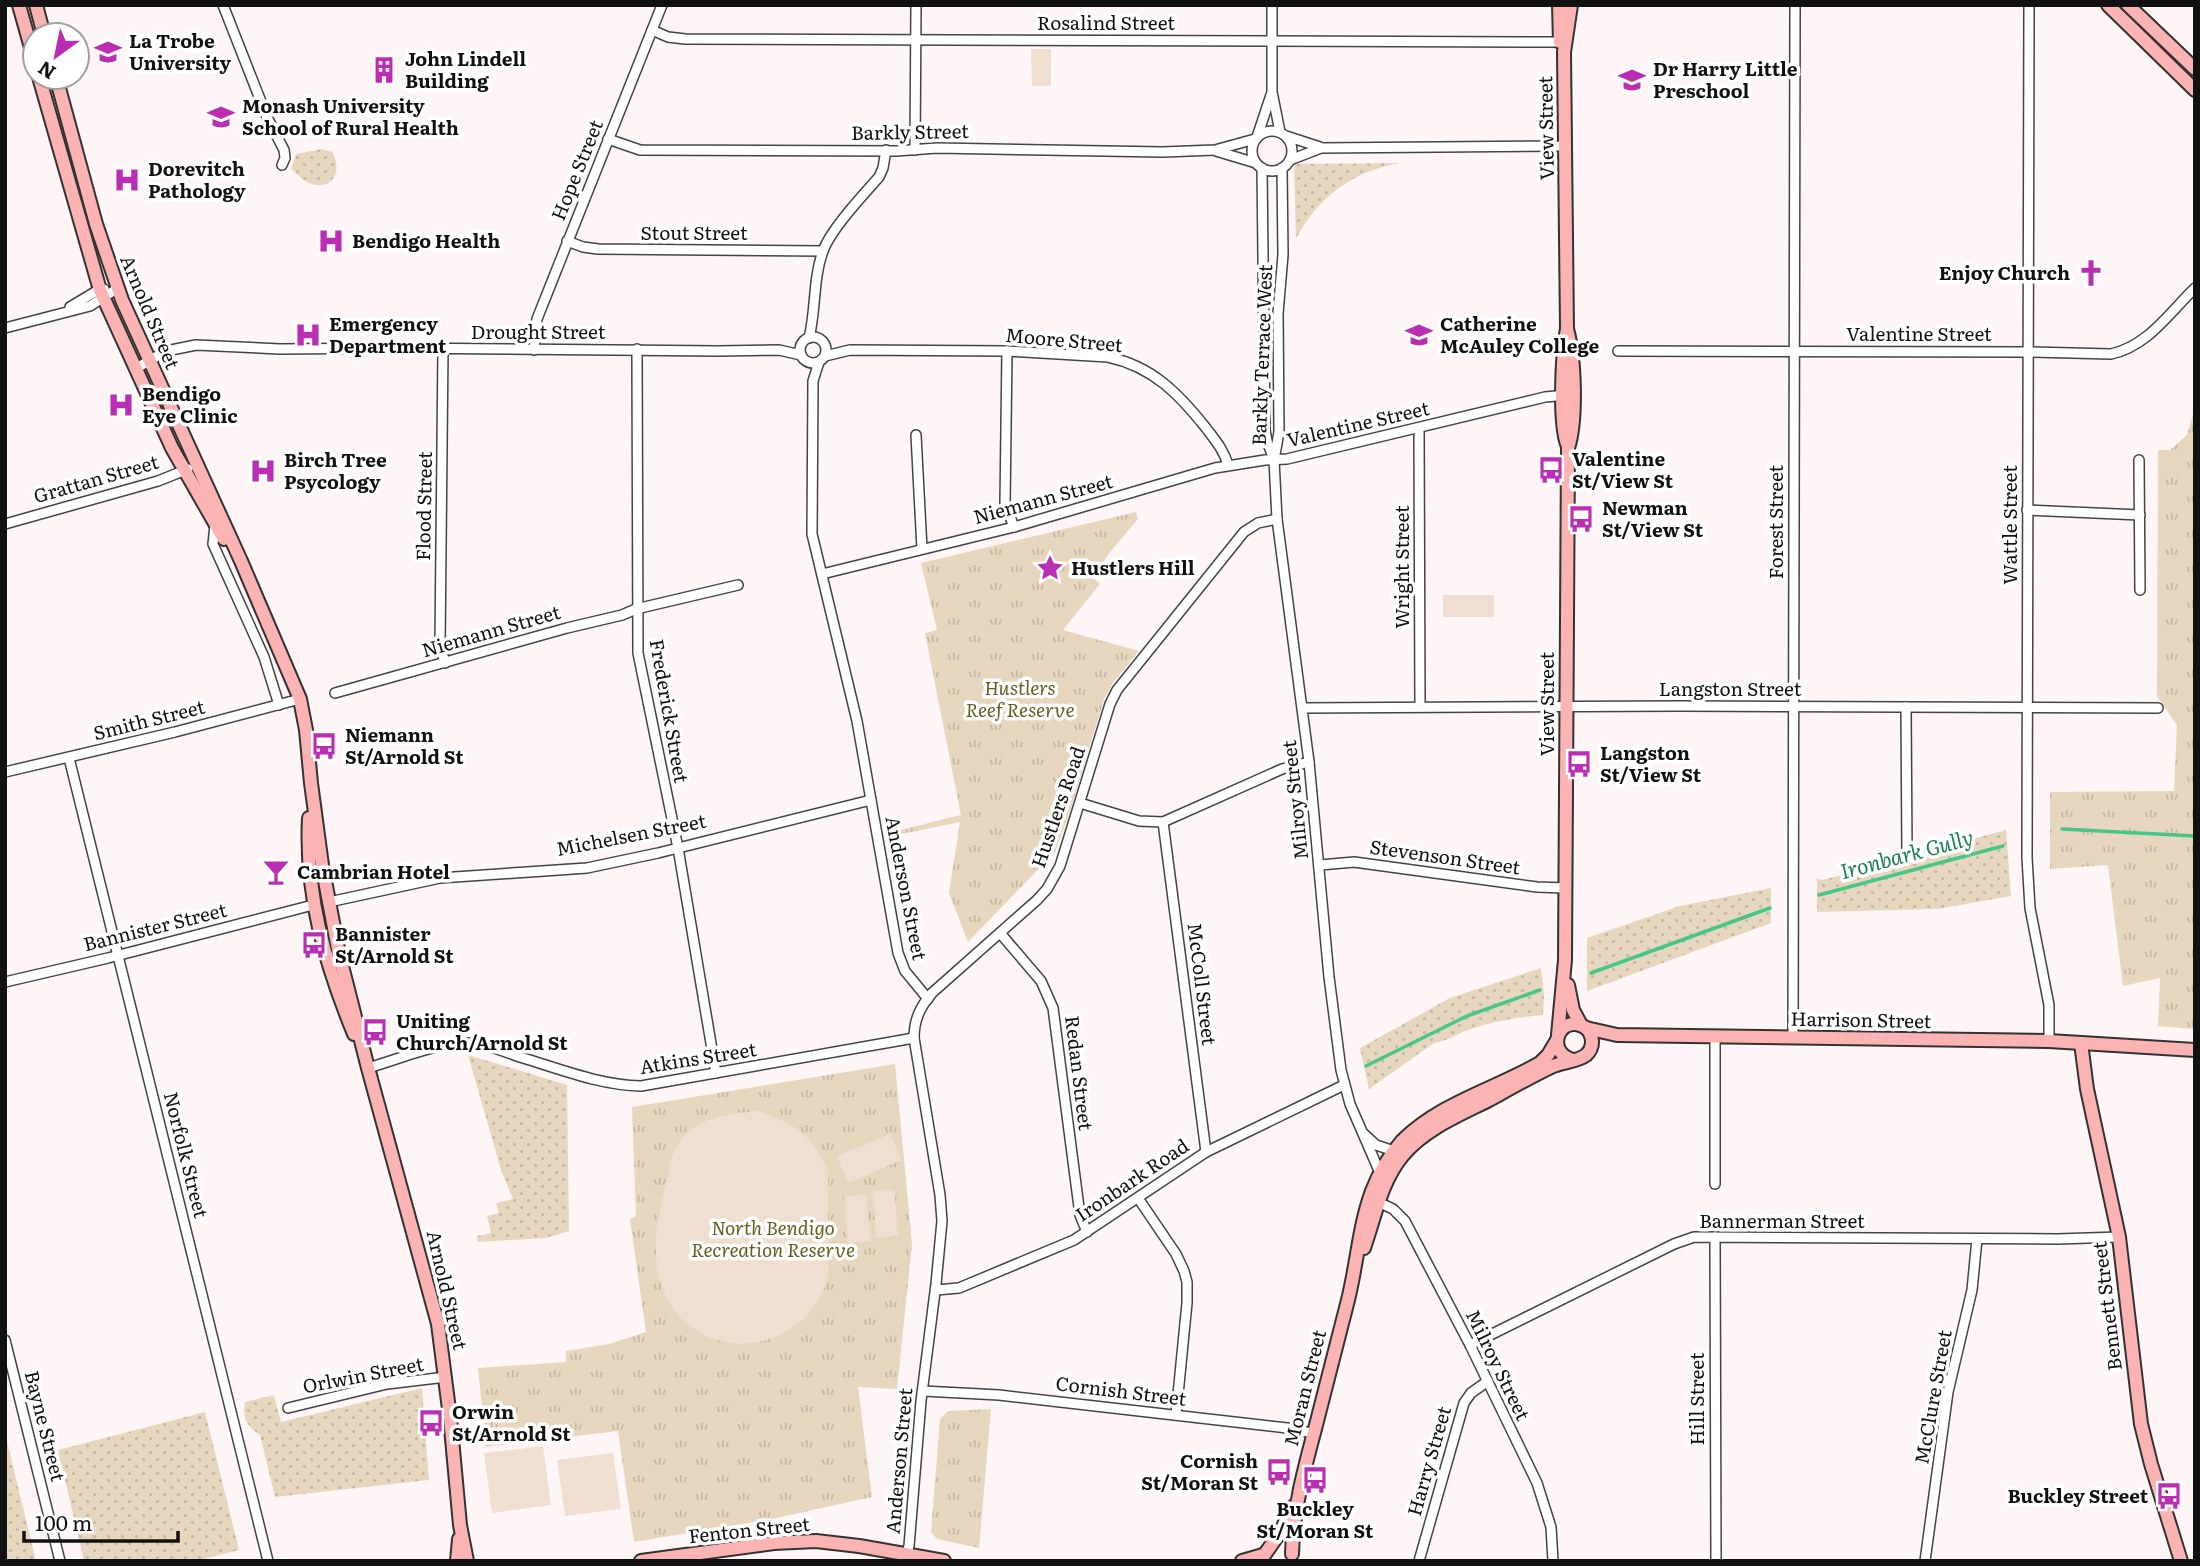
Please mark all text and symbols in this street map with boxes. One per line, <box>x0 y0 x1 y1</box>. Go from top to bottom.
street label: Rosalind Street <box>1037 8 1175 36</box>
north arrow <box>21 21 91 91</box>
place label: La Trobe University <box>129 26 231 76</box>
school or university icon: La Trobe University <box>93 37 123 67</box>
place label: John Lindell Building <box>405 44 526 94</box>
place label: Dr Harry Little Preschool <box>1653 54 1798 104</box>
text: N <box>32 55 61 87</box>
building icon: John Lindell Building <box>369 55 399 85</box>
school or university icon: Dr Harry Little Preschool <box>1617 65 1647 95</box>
street label: View Street <box>1530 75 1560 180</box>
place label: Monash University School of Rural Health <box>242 91 459 141</box>
school or university icon: Monash University School of Rural Health <box>206 102 236 132</box>
street label: Hope Street <box>543 115 609 224</box>
street label: Barkly Street <box>851 116 969 146</box>
place label: Dorevitch Pathology <box>148 154 246 204</box>
hospital icon: Dorevitch Pathology <box>112 165 142 195</box>
street label: Stout Street <box>640 218 748 246</box>
hospital icon: Bendigo Health <box>316 226 346 256</box>
place label: Bendigo Health <box>352 226 500 254</box>
street label: Arnold Street <box>114 250 188 373</box>
place label: Enjoy Church <box>1939 258 2070 286</box>
church icon: Enjoy Church <box>2076 258 2106 288</box>
street label: Barkly Terrace West <box>1244 263 1278 446</box>
place label: Emergency Department <box>329 309 447 359</box>
place label: Catherine McAuley College <box>1440 309 1600 359</box>
street label: Drought Street <box>471 317 606 345</box>
street label: Valentine Street <box>1846 319 1992 347</box>
hospital icon: Emergency Department <box>293 320 323 350</box>
street label: Moore Street <box>1004 320 1124 358</box>
school or university icon: Catherine McAuley College <box>1404 320 1434 350</box>
place label: Bendigo Eye Clinic <box>142 379 238 429</box>
hospital icon: Bendigo Eye Clinic <box>106 390 136 420</box>
street label: Valentine Street <box>1284 393 1432 453</box>
place label: Valentine St/View St <box>1572 444 1674 494</box>
place label: Birch Tree Psycology <box>284 445 387 495</box>
street label: Grattan Street <box>30 447 162 509</box>
street label: Flood Street <box>408 451 438 561</box>
bus stop icon: Valentine St/View St <box>1536 455 1566 485</box>
hospital icon: Birch Tree Psycology <box>248 456 278 486</box>
street label: Forest Street <box>1761 464 1789 579</box>
street label: Wattle Street <box>1995 465 2023 585</box>
street label: Niemann Street <box>970 466 1116 530</box>
place label: Newman St/View St <box>1602 493 1704 543</box>
bus stop icon: Newman St/View St <box>1566 504 1596 534</box>
street label: Wright Street <box>1387 505 1415 629</box>
place icon: Hustlers Hill <box>1035 553 1065 583</box>
place label: Hustlers Hill <box>1071 553 1195 581</box>
street label: Niemann Street <box>418 597 564 663</box>
street label: Frederick Street <box>644 637 696 785</box>
street label: View Street <box>1532 652 1560 756</box>
park label: Hustlers Reef Reserve <box>965 673 1075 723</box>
street label: Langston Street <box>1659 674 1802 702</box>
street label: Smith Street <box>90 692 208 746</box>
place label: Niemann St/Arnold St <box>345 720 464 770</box>
bus stop icon: Niemann St/Arnold St <box>309 731 339 761</box>
place label: Langston St/View St <box>1600 738 1702 788</box>
street label: Milroy Street <box>1274 739 1314 861</box>
street label: Hustlers Road <box>1023 742 1091 871</box>
bus stop icon: Langston St/View St <box>1564 749 1594 779</box>
street label: Michelsen Street <box>554 806 708 862</box>
street label: Anderson Street <box>879 813 935 963</box>
water label: Ironbark Gully <box>1836 820 1976 885</box>
street label: Stevenson Street <box>1368 832 1522 880</box>
bar icon: Cambrian Hotel <box>261 857 291 887</box>
place label: Cambrian Hotel <box>297 857 450 885</box>
street label: Bannister Street <box>80 895 230 957</box>
place label: Bannister St/Arnold St <box>335 919 454 969</box>
street label: McColl Street <box>1182 921 1224 1047</box>
bus stop icon: Bannister St/Arnold St <box>299 930 329 960</box>
street label: Harrison Street <box>1791 1004 1932 1034</box>
place label: Uniting Church/Arnold St <box>396 1006 568 1056</box>
street label: Redan Street <box>1059 1014 1101 1132</box>
bus stop icon: Uniting Church/Arnold St <box>360 1017 390 1047</box>
street label: Atkins Street <box>637 1034 759 1080</box>
street label: Norfolk Street <box>158 1089 216 1221</box>
street label: Ironbark Road <box>1069 1131 1194 1227</box>
street label: Bannerman Street <box>1699 1206 1865 1234</box>
park label: North Bendigo Recreation Reserve <box>691 1213 855 1263</box>
street label: Arnold Street <box>421 1227 475 1353</box>
street label: Bennett Street <box>2084 1240 2128 1372</box>
street label: Milroy Street <box>1460 1304 1538 1425</box>
street label: Moran Street <box>1276 1326 1332 1449</box>
street label: McClure Street <box>1906 1327 1958 1466</box>
street label: Orlwin Street <box>300 1349 426 1399</box>
street label: Hill Street <box>1682 1352 1710 1446</box>
street label: Bayne Street <box>19 1367 73 1484</box>
street label: Cornish Street <box>1054 1368 1188 1412</box>
street label: Anderson Street <box>878 1386 918 1535</box>
place label: Orwin St/Arnold St <box>452 1397 571 1447</box>
street label: Harry Street <box>1399 1402 1457 1519</box>
bus stop icon: Orwin St/Arnold St <box>416 1408 446 1438</box>
place label: Cornish St/Moran St <box>1141 1446 1259 1496</box>
bus stop icon: Cornish St/Moran St <box>1264 1457 1294 1487</box>
bus stop icon: Buckley St/Moran St <box>1300 1465 1330 1495</box>
place label: Buckley Street <box>2007 1481 2149 1509</box>
bus stop icon: Buckley Street <box>2154 1481 2184 1511</box>
place label: Buckley St/Moran St <box>1257 1494 1374 1544</box>
scale bar <box>24 1500 178 1544</box>
text: 100 m <box>35 1506 92 1537</box>
street label: Fenton Street <box>687 1509 811 1549</box>

